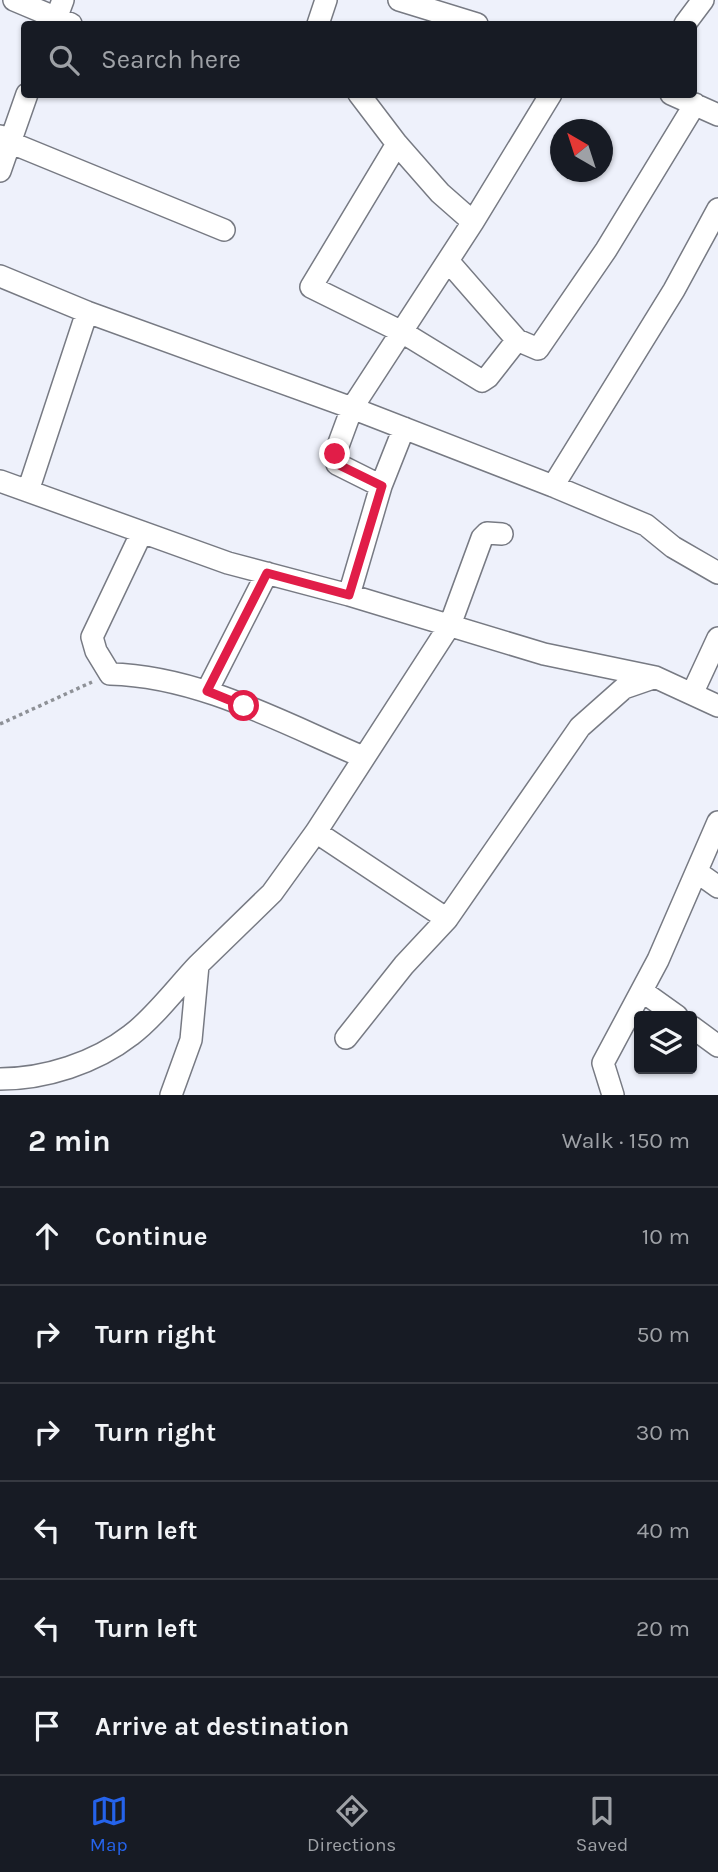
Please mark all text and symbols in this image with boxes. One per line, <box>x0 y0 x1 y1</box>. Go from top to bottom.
search box <box>21 21 697 98</box>
icon: search <box>45 41 83 79</box>
text: Search here <box>101 44 241 75</box>
north arrow <box>550 119 613 182</box>
route end <box>319 438 350 469</box>
route start <box>228 690 259 721</box>
map controls <box>634 1011 697 1074</box>
button: layers <box>634 1011 697 1074</box>
text: 2 min <box>28 1123 111 1159</box>
text: Walk · 150 m <box>562 1127 690 1154</box>
icon: ahead <box>28 1217 66 1255</box>
text: Continue <box>95 1221 207 1252</box>
text: 10 m <box>642 1223 690 1250</box>
icon: right <box>28 1315 66 1353</box>
text: Turn right <box>95 1319 216 1350</box>
text: 50 m <box>636 1321 690 1348</box>
icon: right <box>28 1413 66 1451</box>
text: Turn right <box>95 1417 216 1448</box>
text: 30 m <box>636 1419 690 1446</box>
icon: left <box>28 1511 66 1549</box>
text: Turn left <box>95 1515 197 1546</box>
text: 40 m <box>637 1517 690 1544</box>
icon: left <box>28 1609 66 1647</box>
text: Turn left <box>95 1613 197 1644</box>
text: 20 m <box>636 1615 690 1642</box>
icon: arrive <box>28 1707 66 1745</box>
text: Arrive at destination <box>95 1711 349 1742</box>
tab: Map <box>90 1792 128 1856</box>
tab: Directions <box>307 1792 396 1856</box>
tab: Saved <box>576 1792 628 1856</box>

